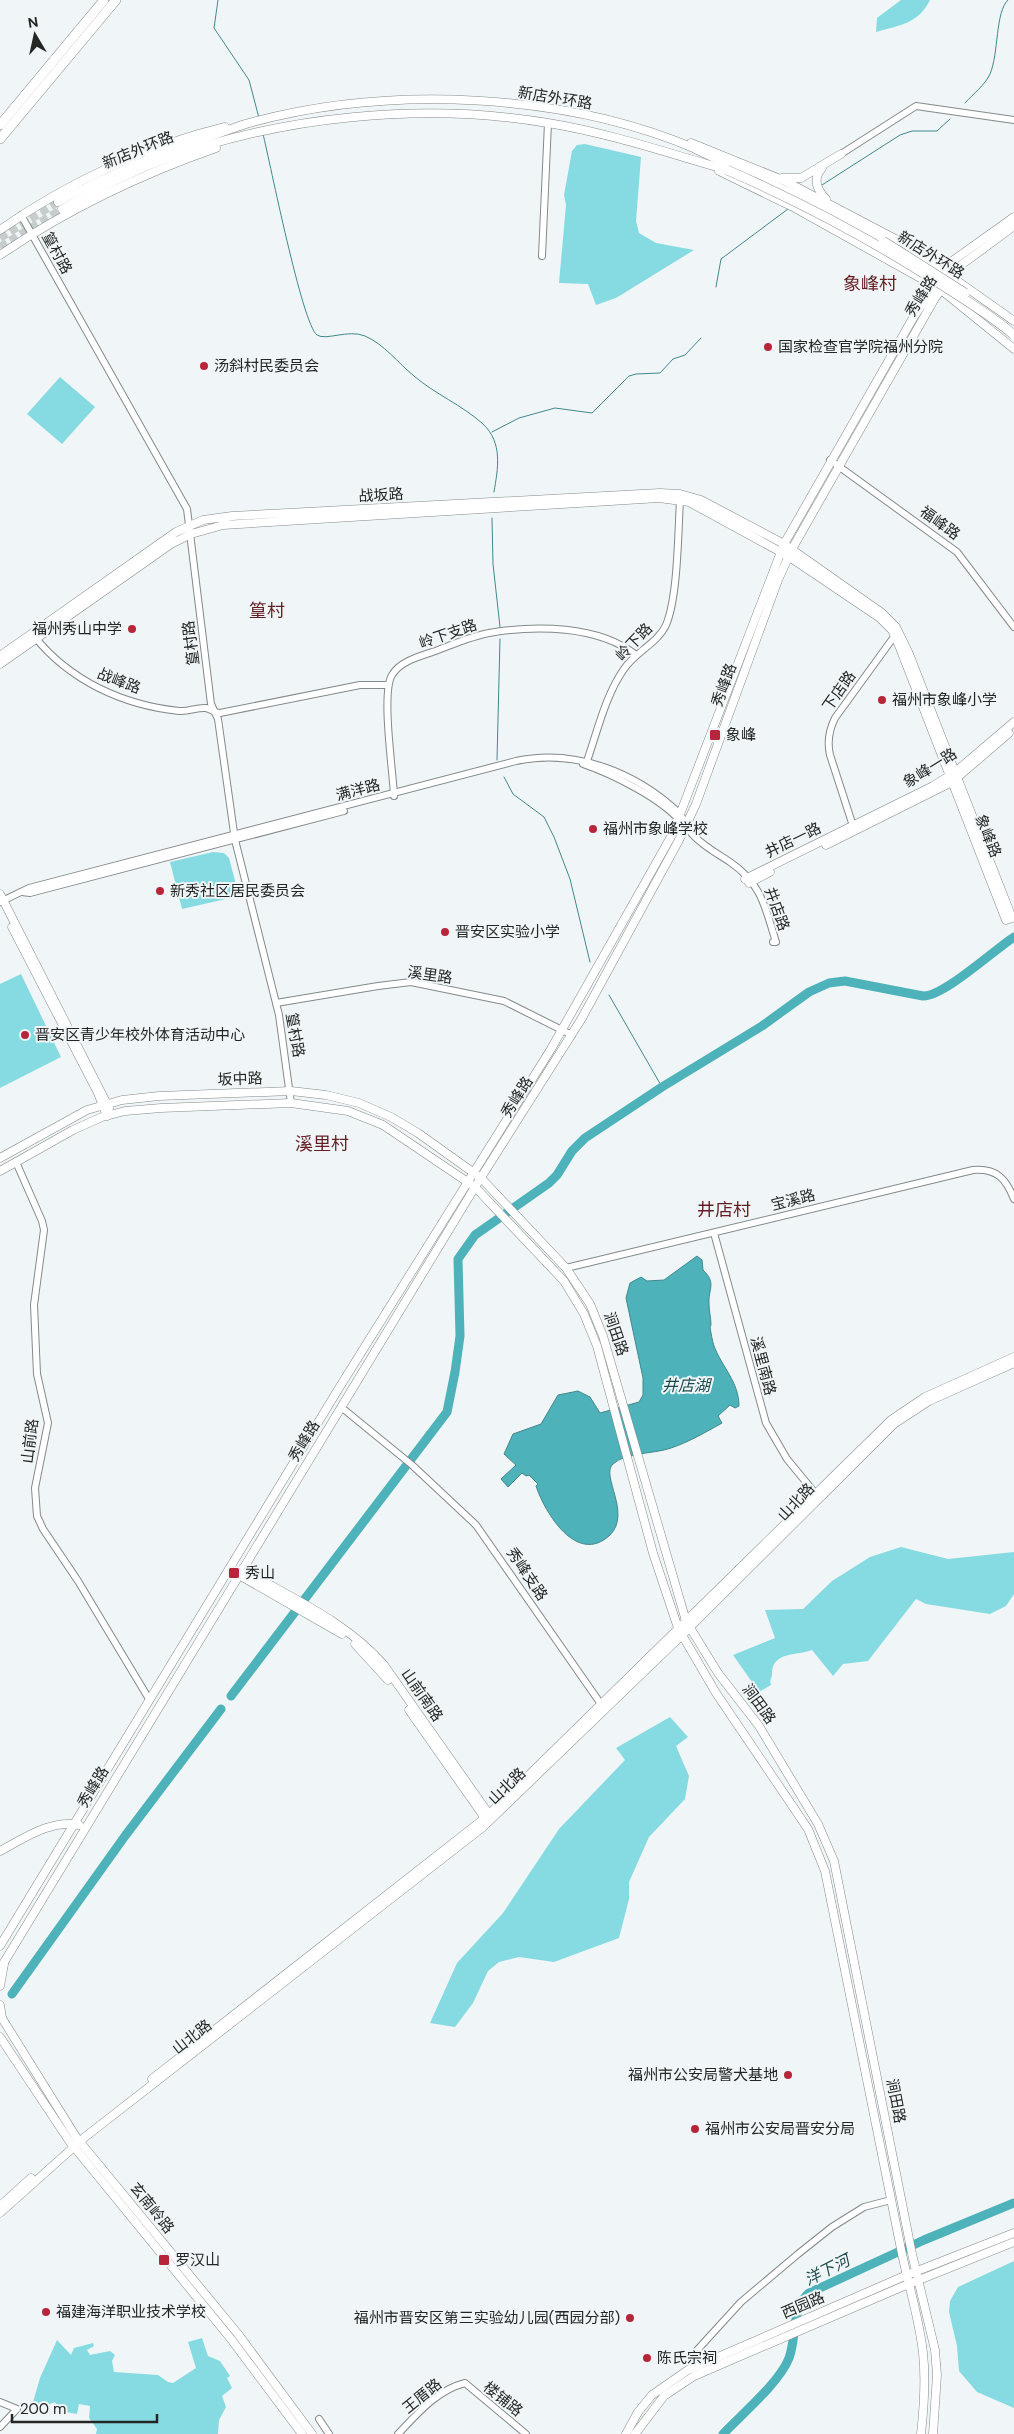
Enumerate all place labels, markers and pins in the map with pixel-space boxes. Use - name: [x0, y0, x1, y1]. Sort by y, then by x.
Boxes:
- place label: 国家检查官学院福州分院: [778, 337, 943, 357]
- marker: 国家检查官学院福州分院: [762, 341, 774, 353]
- place label: 汤斜村民委员会: [214, 356, 319, 376]
- marker: 汤斜村民委员会: [198, 360, 210, 372]
- place label: 福州秀山中学: [32, 619, 122, 639]
- marker: 福州秀山中学: [126, 623, 138, 635]
- place label: 福州市象峰小学: [892, 690, 997, 710]
- marker: 福州市象峰小学: [876, 694, 888, 706]
- place label: 象峰: [726, 725, 756, 745]
- marker: 象峰: [708, 728, 722, 742]
- place label: 福州市象峰学校: [603, 819, 708, 839]
- marker: 福州市象峰学校: [587, 823, 599, 835]
- place label: 新秀社区居民委员会: [170, 881, 305, 901]
- marker: 新秀社区居民委员会: [154, 885, 166, 897]
- place label: 晋安区实验小学: [455, 922, 560, 942]
- marker: 晋安区实验小学: [439, 926, 451, 938]
- place label: 晋安区青少年校外体育活动中心: [35, 1025, 245, 1045]
- marker: 晋安区青少年校外体育活动中心: [19, 1029, 31, 1041]
- place label: 秀山: [245, 1563, 275, 1583]
- marker: 秀山: [227, 1566, 241, 1580]
- place label: 福州市公安局警犬基地: [628, 2065, 778, 2085]
- marker: 福州市公安局警犬基地: [782, 2069, 794, 2081]
- place label: 福州市公安局晋安分局: [705, 2119, 855, 2139]
- marker: 福州市公安局晋安分局: [689, 2123, 701, 2135]
- place label: 罗汉山: [175, 2250, 220, 2270]
- marker: 罗汉山: [157, 2253, 171, 2267]
- place label: 福建海洋职业技术学校: [56, 2302, 206, 2322]
- marker: 福建海洋职业技术学校: [40, 2306, 52, 2318]
- place label: 福州市晋安区第三实验幼儿园(西园分部): [354, 2308, 620, 2328]
- marker: 福州市晋安区第三实验幼儿园(西园分部): [624, 2312, 636, 2324]
- place label: 陈氏宗祠: [657, 2348, 717, 2368]
- marker: 陈氏宗祠: [641, 2352, 653, 2364]

